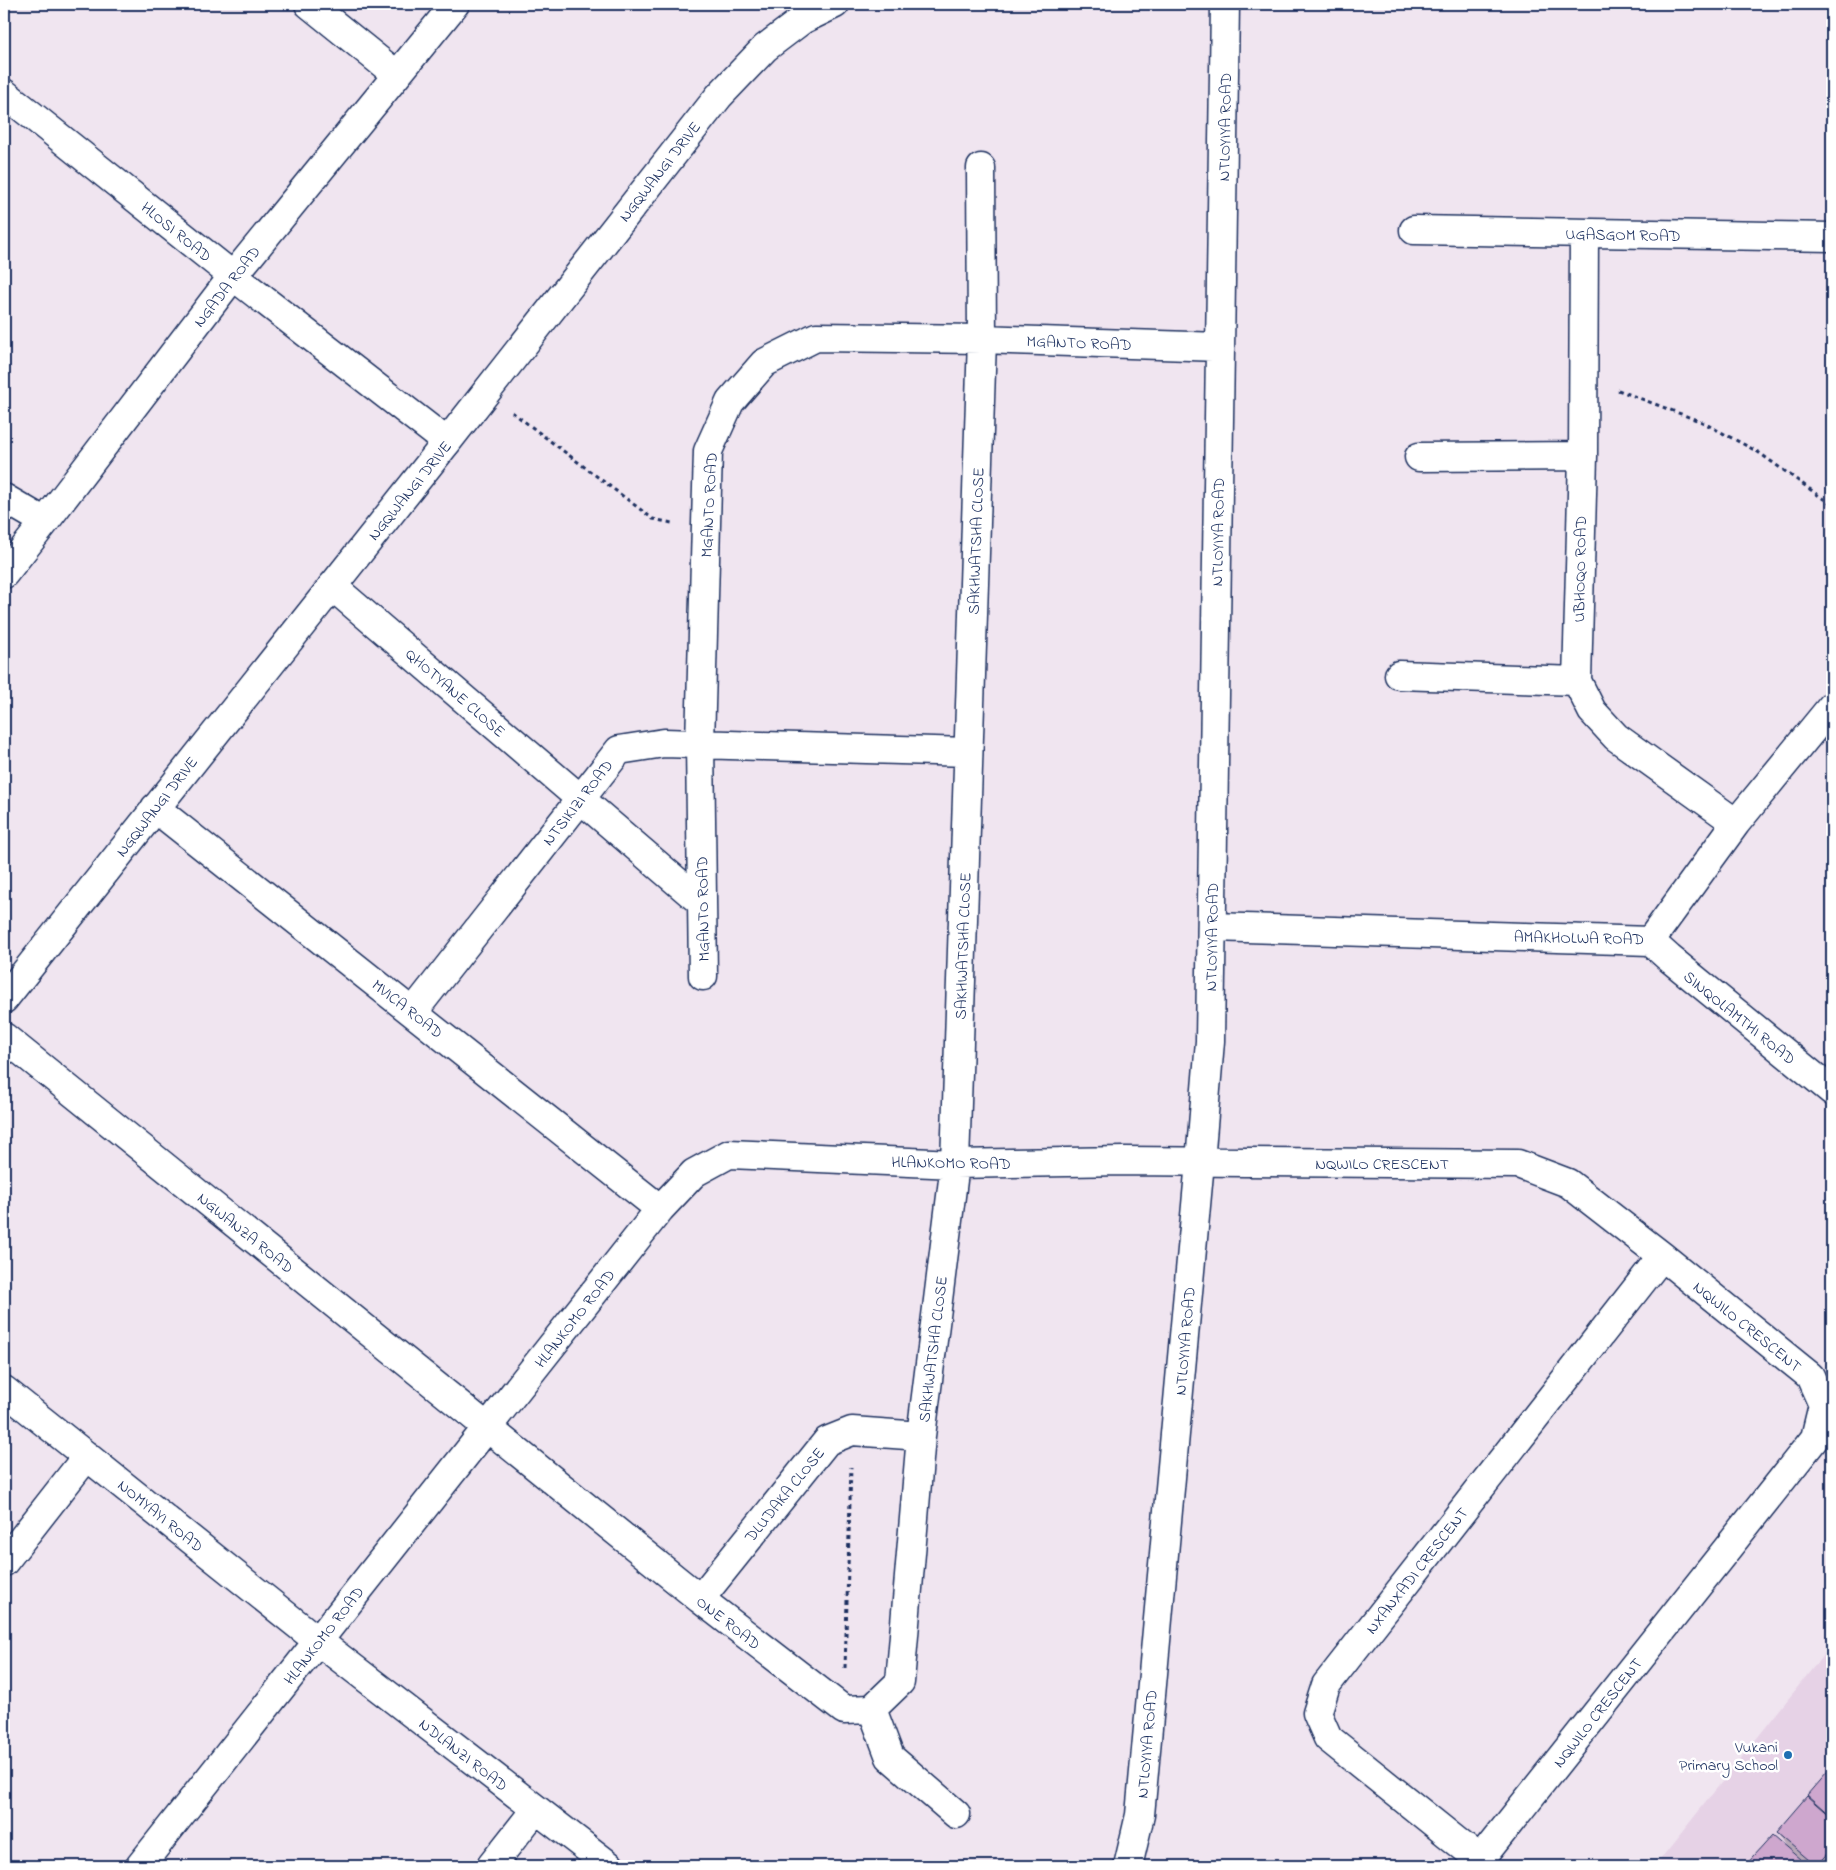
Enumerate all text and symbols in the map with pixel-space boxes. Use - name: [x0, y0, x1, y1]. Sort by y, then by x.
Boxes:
- street label: NTLOYIYA ROAD: [1213, 72, 1239, 182]
- street label: NGQWANGI DRIVE: [614, 117, 708, 228]
- street label: HLOSI ROAD: [135, 197, 216, 269]
- street label: UGASGOM ROAD: [1565, 223, 1681, 249]
- street label: NGADA ROAD: [188, 241, 267, 333]
- street label: MGANTO ROAD: [1026, 330, 1132, 358]
- street label: NGQWANGI DRIVE: [363, 436, 458, 546]
- street label: MGANTO ROAD: [695, 452, 725, 558]
- street label: SAKHWATSHA CLOSE: [962, 467, 992, 615]
- street label: NTLOYIYA ROAD: [1206, 477, 1232, 587]
- street label: UBHOQO ROAD: [1568, 516, 1594, 623]
- street label: QHOTYANE CLOSE: [399, 643, 510, 744]
- street label: NGQWANGI DRIVE: [111, 752, 205, 863]
- street label: NTSIKIZI ROAD: [537, 755, 620, 851]
- street label: MGANTO ROAD: [691, 856, 717, 962]
- street label: SAKHWATSHA CLOSE: [949, 872, 979, 1020]
- street label: NTLOYIYA ROAD: [1200, 882, 1226, 992]
- street label: AMAKHOLWA ROAD: [1514, 926, 1644, 952]
- street label: SINQOLAMTHI ROAD: [1677, 966, 1800, 1071]
- street label: MVICA ROAD: [366, 974, 448, 1045]
- street label: HLANKOMO ROAD: [891, 1151, 1011, 1177]
- street label: NQWILO CRESCENT: [1315, 1153, 1449, 1177]
- street label: NGWANZA ROAD: [191, 1187, 298, 1280]
- street label: HLANKOMO ROAD: [529, 1265, 622, 1374]
- street label: SAKHWATSHA CLOSE: [913, 1275, 955, 1424]
- street label: NQWILO CRESCENT: [1687, 1276, 1806, 1379]
- street label: NTLOYIYA ROAD: [1169, 1286, 1203, 1396]
- street label: DLUDAKA CLOSE: [739, 1443, 831, 1549]
- street label: NOMYAYI ROAD: [112, 1474, 208, 1559]
- street label: NXANXADI CRESCENT: [1360, 1503, 1475, 1640]
- street label: HLANKOMO ROAD: [278, 1582, 371, 1691]
- street label: ONE ROAD: [690, 1591, 765, 1656]
- street label: NQWILO CRESCENT: [1548, 1653, 1649, 1773]
- street label: NTLOYIYA ROAD: [1131, 1689, 1165, 1799]
- street label: NDLANZI ROAD: [413, 1713, 512, 1798]
- place label: Vukani Primary School: [1679, 1736, 1778, 1778]
- marker: Vukani Primary School: [1782, 1749, 1794, 1761]

